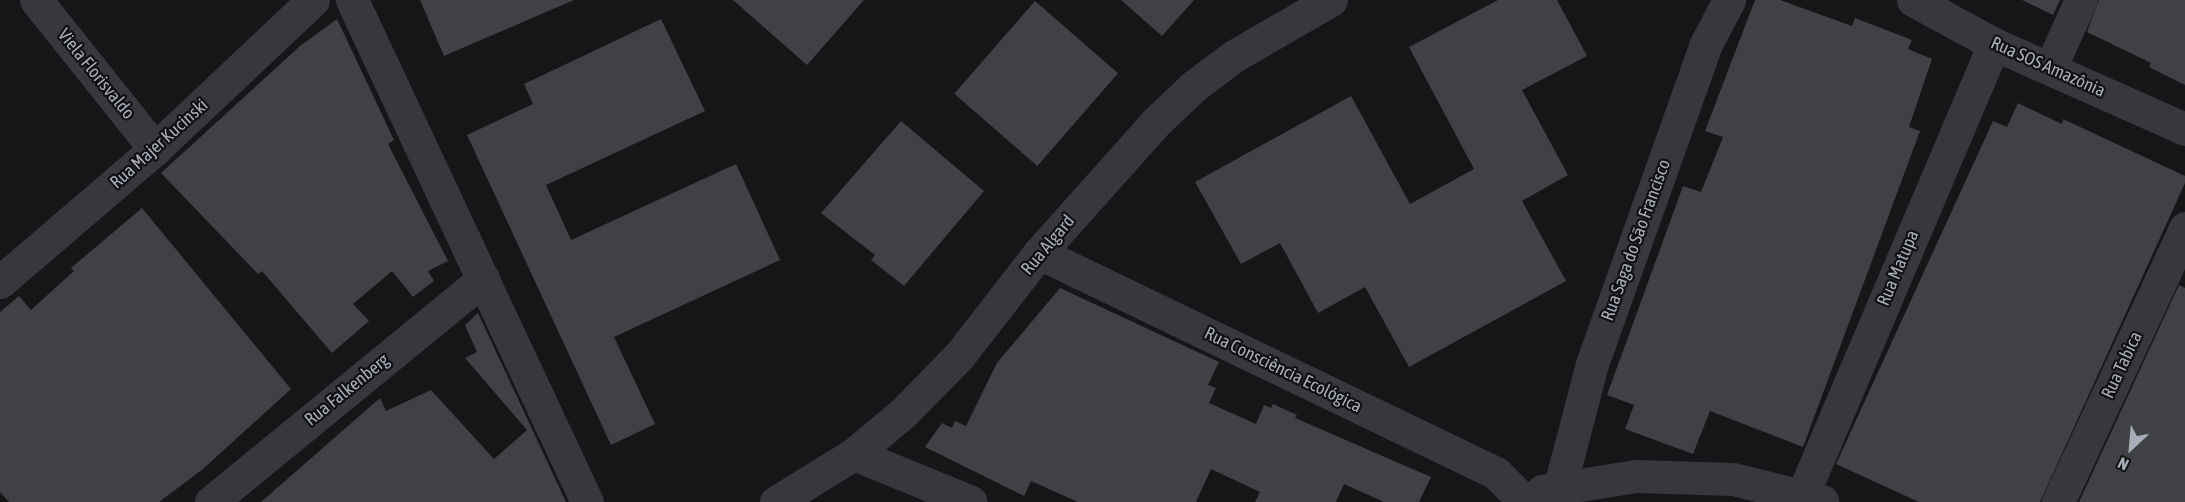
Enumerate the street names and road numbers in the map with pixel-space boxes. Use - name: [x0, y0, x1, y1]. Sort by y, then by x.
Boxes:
- street label: Viela Florisvaldo: [53, 24, 139, 124]
- street label: Rua SOS Amazônia: [1988, 32, 2108, 102]
- street label: Rua Majer Kucinski: [106, 95, 212, 193]
- street label: Rua Saga do São Francisco: [1597, 156, 1675, 324]
- street label: Rua Algard: [1017, 211, 1079, 279]
- street label: Rua Matupa: [1872, 227, 1924, 309]
- street label: Rua Consciência Ecológica: [1201, 323, 1365, 417]
- street label: Rua Tabica: [2097, 328, 2147, 402]
- street label: Rua Falkenberg: [300, 349, 394, 431]

